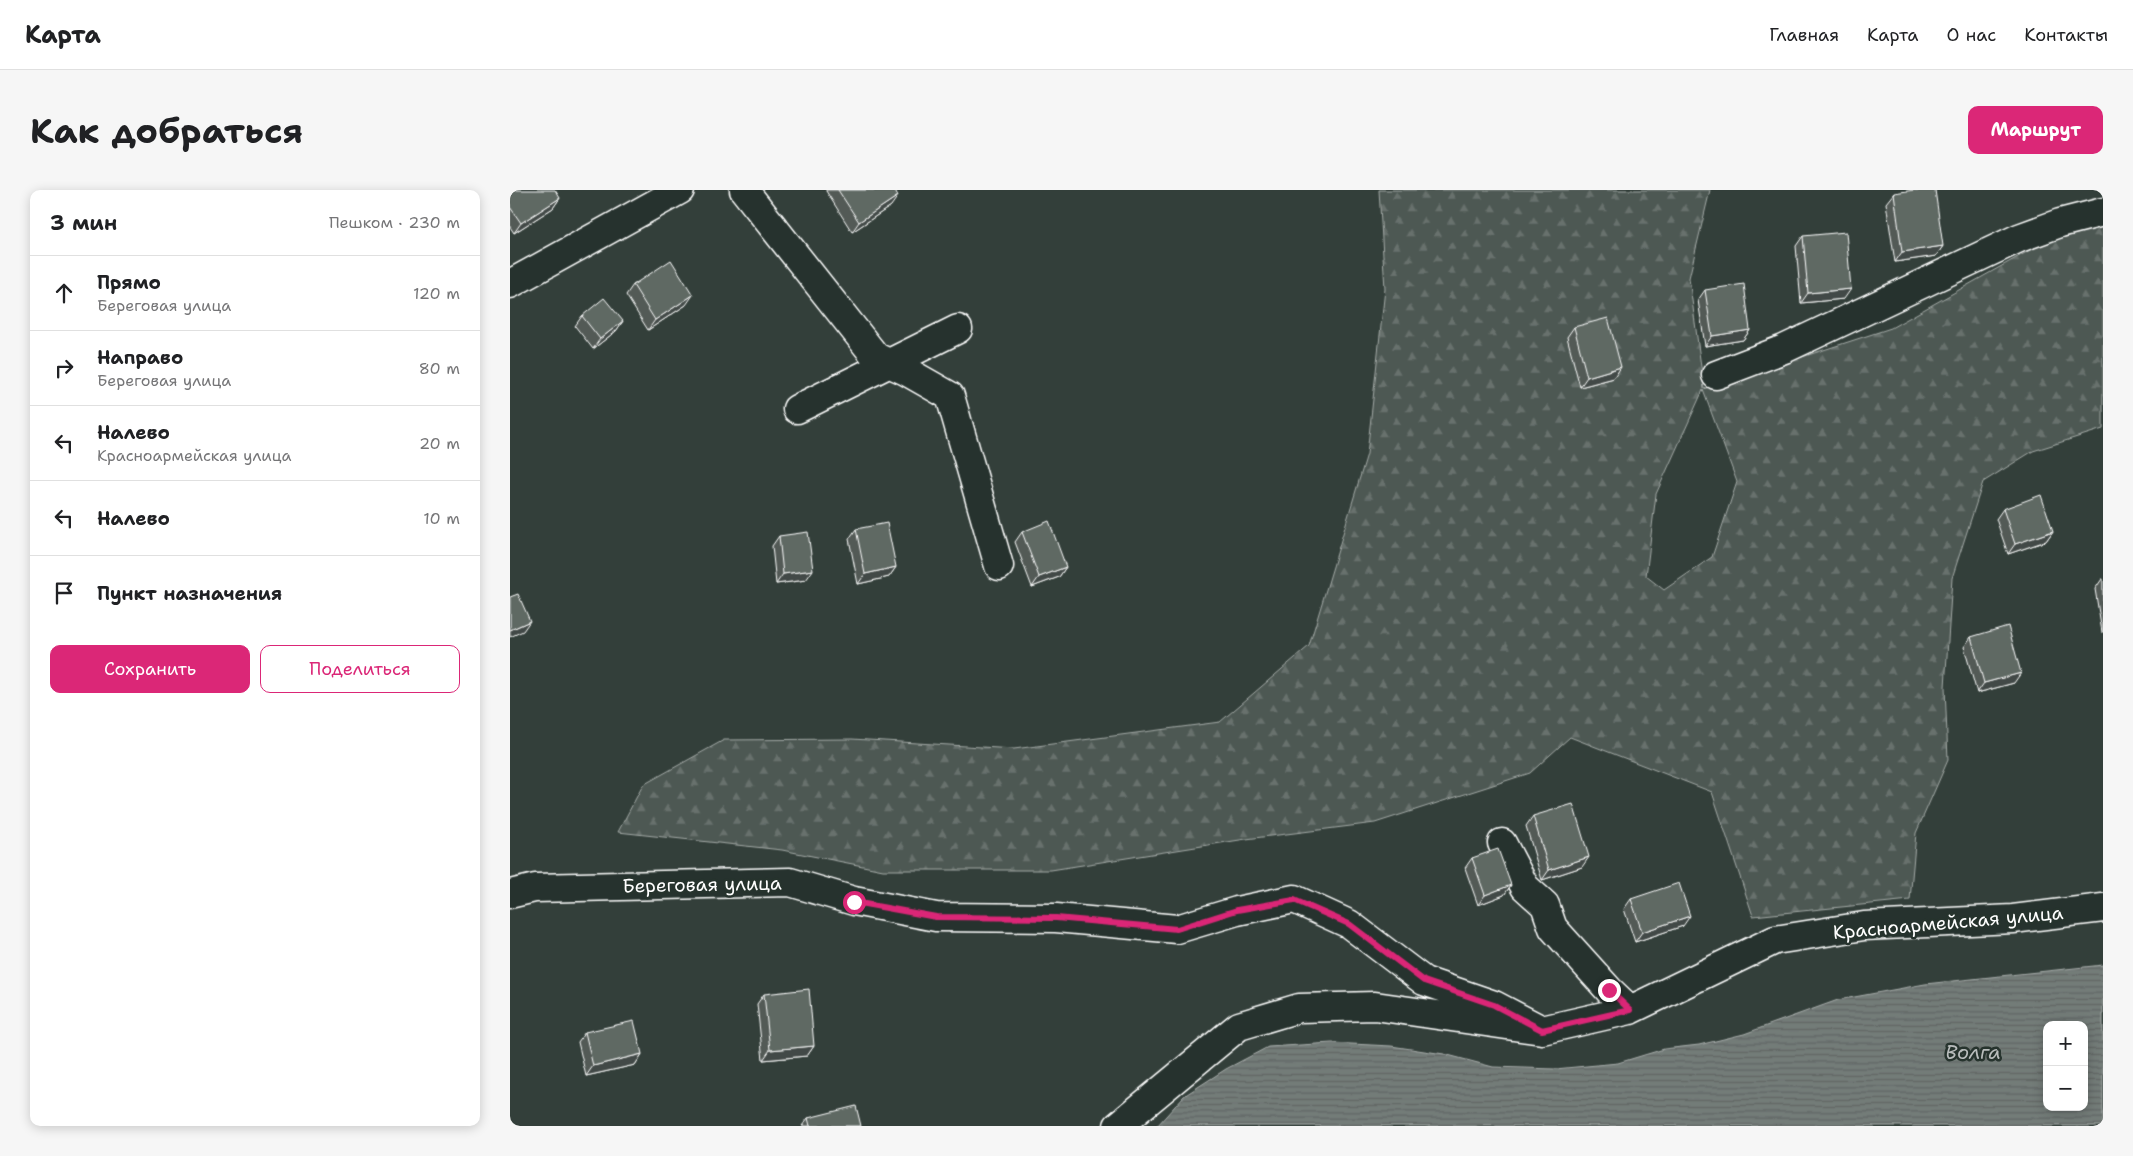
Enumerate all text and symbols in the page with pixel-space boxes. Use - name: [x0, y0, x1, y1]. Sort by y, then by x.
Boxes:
- text: Карта: [25, 19, 101, 51]
- text: Главная: [1769, 23, 1839, 47]
- text: Карта: [1867, 23, 1919, 47]
- text: О нас: [1947, 23, 1996, 47]
- text: Контакты: [2024, 23, 2108, 47]
- button: Маршрут: [1968, 106, 2103, 154]
- text: Как добраться: [30, 107, 303, 154]
- text: 3 мин: [50, 209, 117, 237]
- text: Пешком · 230 m: [329, 212, 460, 233]
- text: Прямо: [97, 270, 161, 295]
- icon: ahead: [50, 279, 78, 307]
- text: 120 m: [413, 283, 460, 304]
- text: Береговая улица: [97, 295, 231, 316]
- text: Направо: [97, 345, 183, 370]
- icon: right: [50, 354, 78, 382]
- text: 80 m: [419, 358, 460, 379]
- text: Береговая улица: [97, 370, 231, 391]
- text: Налево: [97, 420, 170, 445]
- icon: left: [50, 429, 78, 457]
- text: 20 m: [419, 433, 460, 454]
- text: Красноармейская улица: [97, 445, 292, 466]
- icon: left: [50, 504, 78, 532]
- text: Налево: [97, 506, 170, 531]
- text: 10 m: [423, 508, 460, 529]
- icon: arrive: [50, 579, 78, 607]
- text: Пункт назначения: [97, 581, 282, 606]
- button: Сохранить: [50, 645, 250, 693]
- button: Поделиться: [260, 645, 460, 693]
- street label: Береговая улица: [622, 871, 782, 898]
- route start: [843, 891, 866, 914]
- street label: Красноармейская улица: [1832, 900, 2064, 945]
- route end: [1598, 979, 1621, 1002]
- map controls: [2043, 1021, 2088, 1111]
- button: +: [2043, 1021, 2088, 1066]
- water label: Волга: [1945, 1039, 2001, 1065]
- button: −: [2043, 1066, 2088, 1111]

